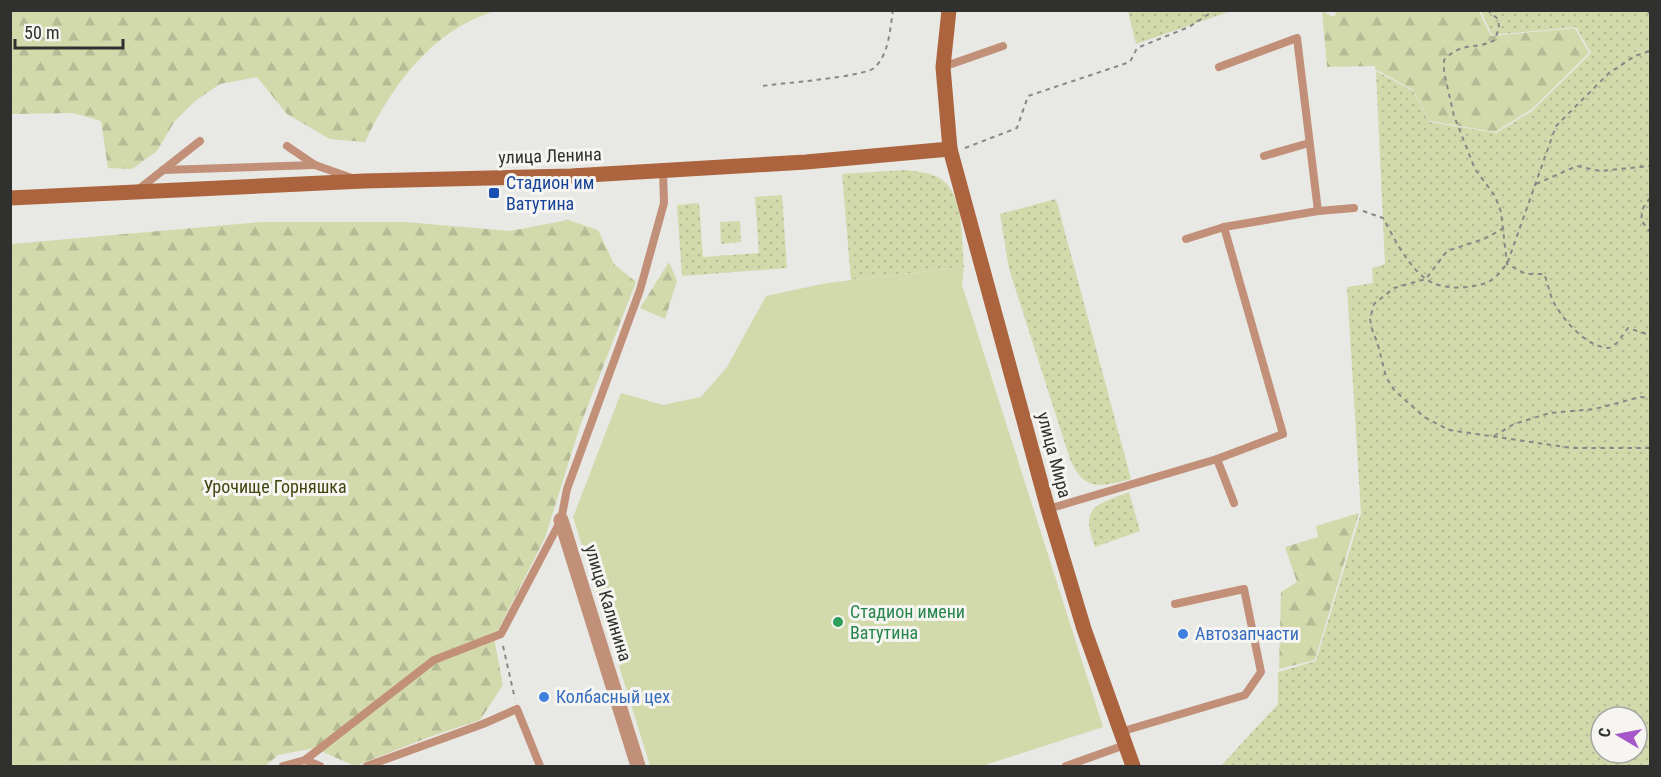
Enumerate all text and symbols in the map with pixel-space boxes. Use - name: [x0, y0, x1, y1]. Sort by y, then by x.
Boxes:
- scale bar: [15, 12, 123, 50]
- text: 50 m: [24, 22, 59, 43]
- street label: улица Ленина: [498, 143, 602, 168]
- place label: Стадион им Ватутина: [506, 172, 594, 214]
- marker: Стадион им Ватутина: [487, 186, 501, 200]
- street label: улица Мира: [1033, 410, 1076, 500]
- park label: Урочище Горняшка: [203, 476, 347, 497]
- street label: улица Калинина: [581, 542, 636, 664]
- place label: Стадион имени Ватутина: [850, 601, 965, 643]
- marker: Стадион имени Ватутина: [831, 615, 845, 629]
- place label: Автозапчасти: [1195, 623, 1299, 644]
- marker: Автозапчасти: [1176, 627, 1190, 641]
- place label: Колбасный цех: [556, 686, 670, 707]
- marker: Колбасный цех: [537, 690, 551, 704]
- north arrow: [1589, 705, 1649, 765]
- text: С: [1595, 726, 1615, 739]

